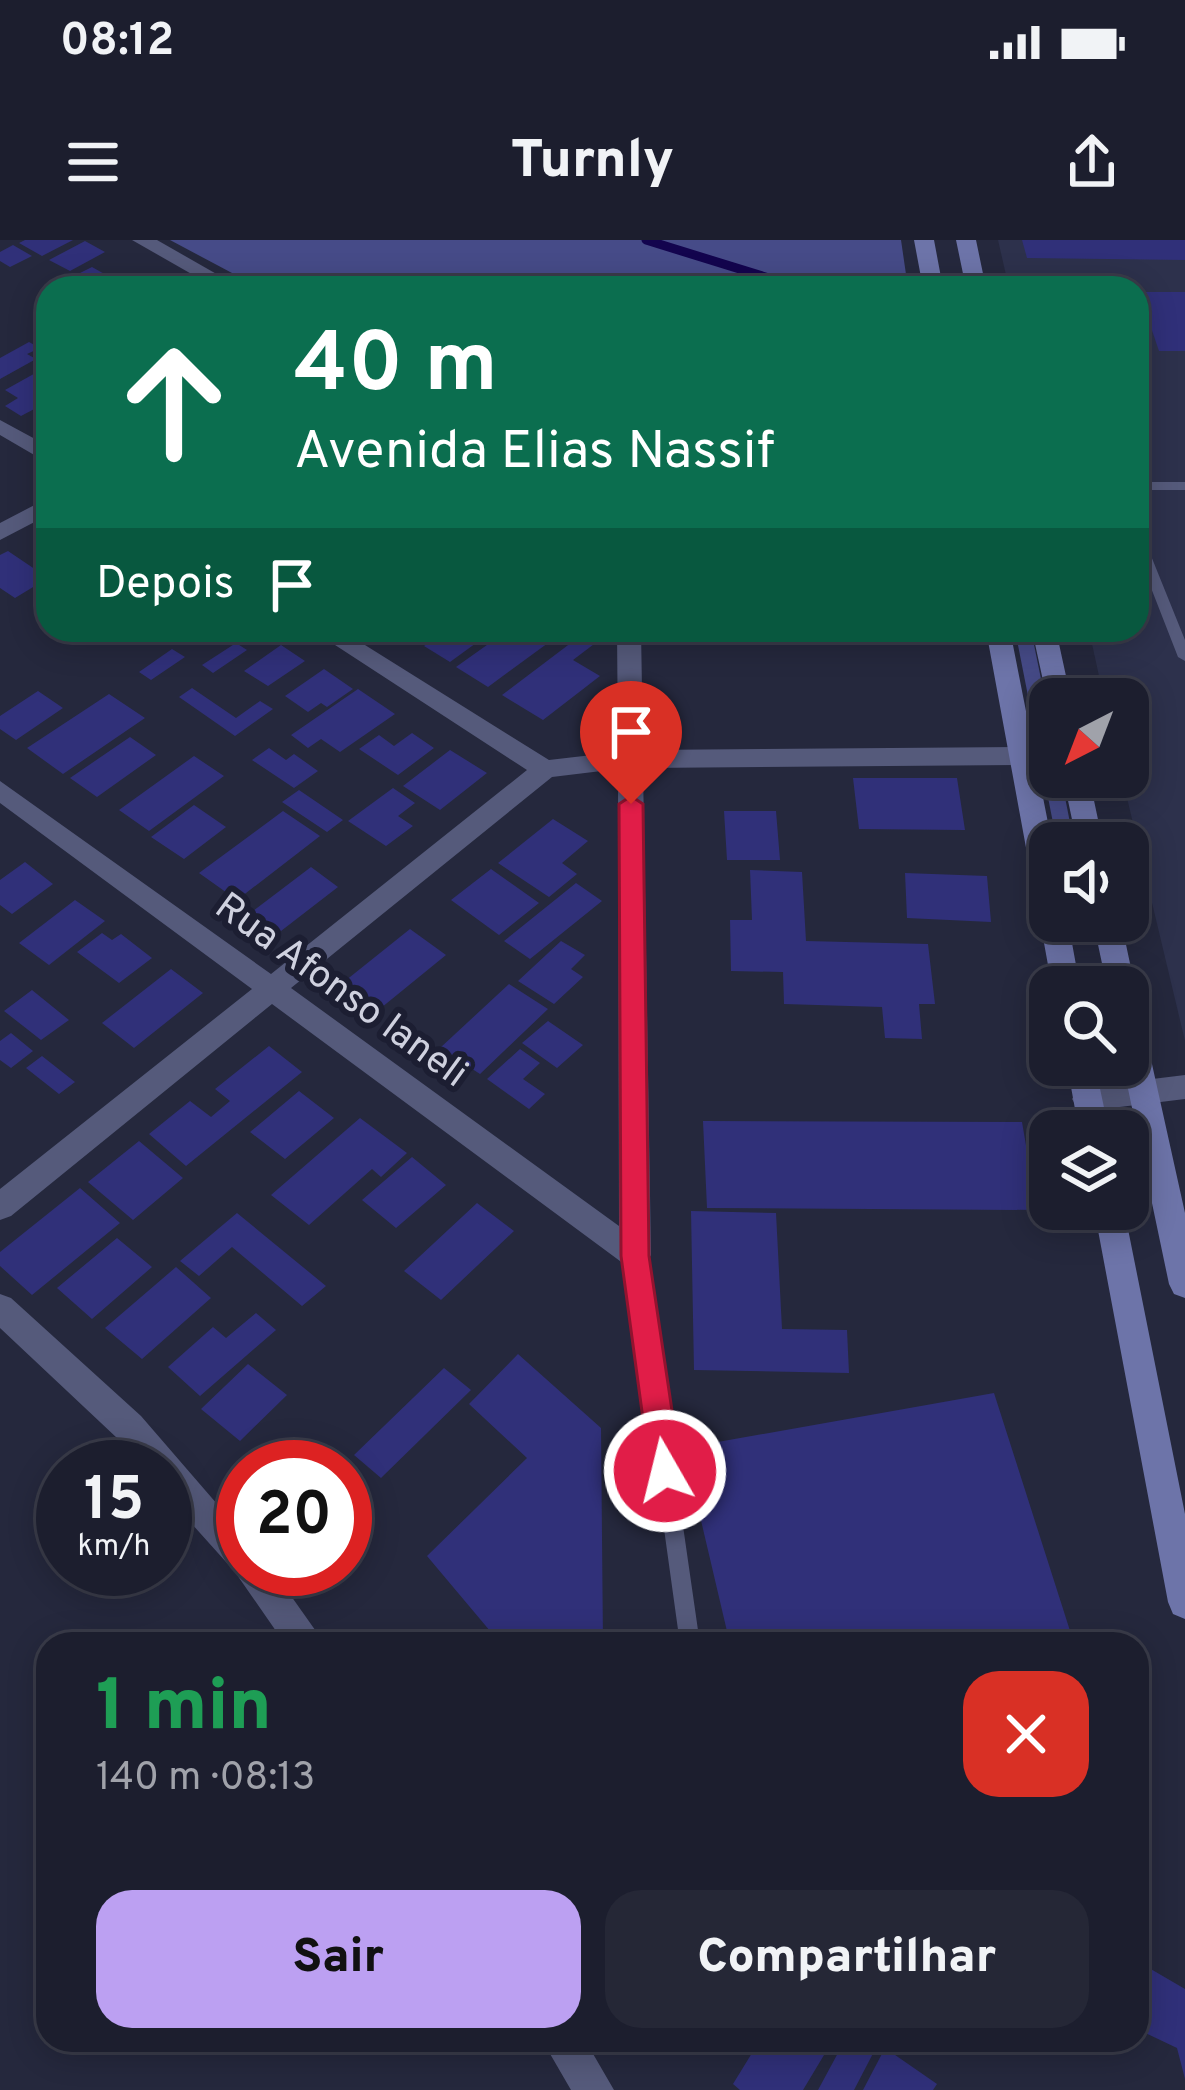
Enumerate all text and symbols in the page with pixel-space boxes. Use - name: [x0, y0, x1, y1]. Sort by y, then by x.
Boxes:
- text: 08:12: [60, 14, 174, 71]
- text: Turnly: [511, 128, 674, 197]
- icon: menu: [60, 129, 126, 195]
- icon: share: [1059, 129, 1125, 195]
- text: 40 m: [294, 315, 498, 421]
- icon: ahead: [96, 324, 252, 480]
- text: Avenida Elias Nassif: [294, 419, 775, 488]
- icon: arrive: [259, 552, 325, 618]
- text: Depois: [96, 557, 235, 614]
- north arrow: [1029, 678, 1149, 798]
- map controls: [1029, 678, 1149, 1230]
- pin: [580, 681, 682, 804]
- icon: arrive: [598, 699, 664, 765]
- button: sound: [1029, 822, 1149, 942]
- street label: Rua Afonso Ianeli: [204, 884, 476, 1100]
- button: search: [1029, 966, 1149, 1086]
- button: layers: [1029, 1110, 1149, 1230]
- position arrow: [602, 1408, 728, 1534]
- speed limit sign: 20: [216, 1440, 372, 1596]
- text: 15: [84, 1465, 144, 1541]
- text: km/h: [78, 1529, 150, 1566]
- text: 1 min: [96, 1664, 272, 1756]
- button: close: [963, 1671, 1089, 1797]
- text: 140 m · 08:13: [96, 1755, 315, 1804]
- button: Sair: [96, 1890, 581, 2028]
- button: Compartilhar: [605, 1890, 1089, 2028]

